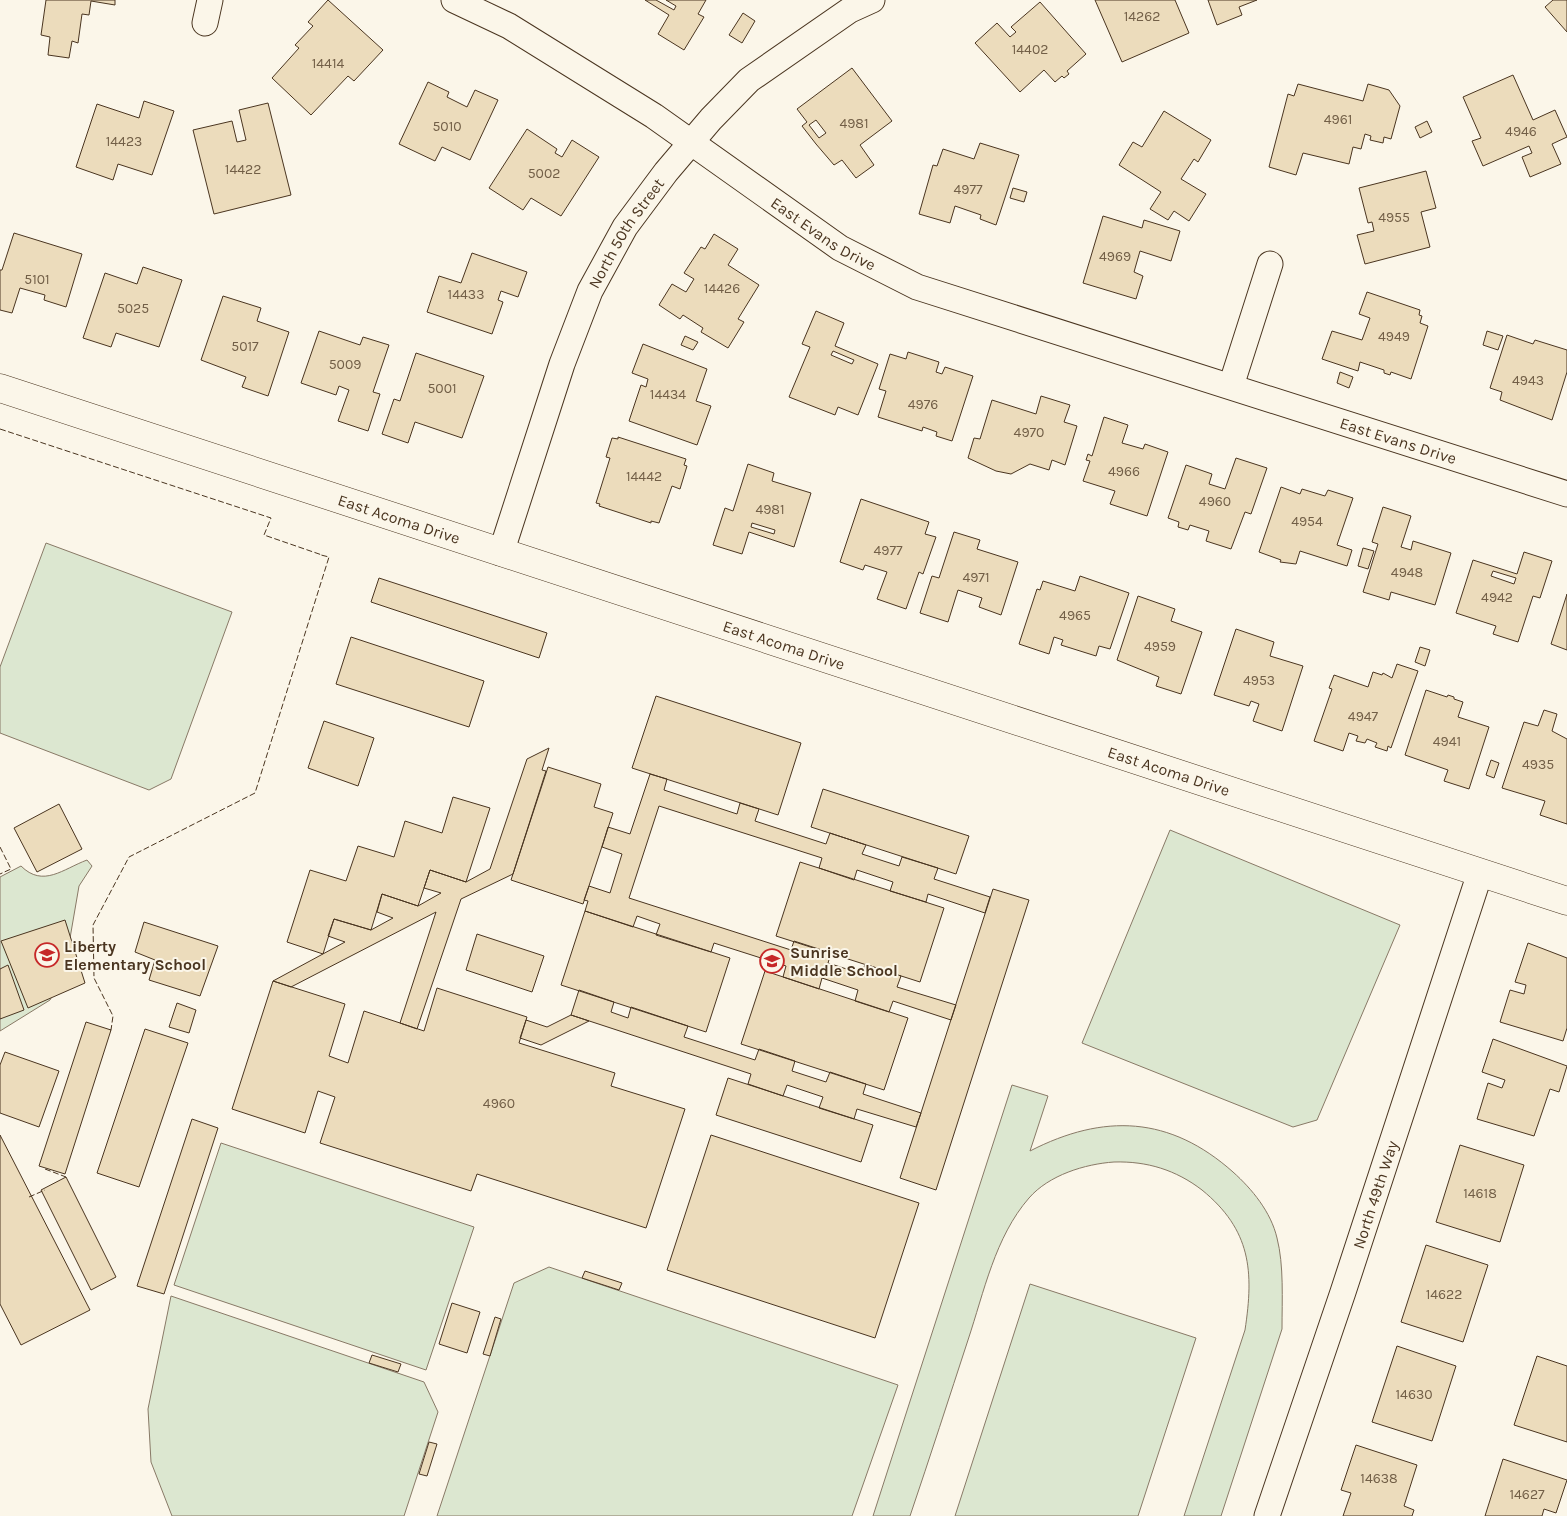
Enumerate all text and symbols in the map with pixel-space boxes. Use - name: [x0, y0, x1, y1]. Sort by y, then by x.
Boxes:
- house number: 14262: [1124, 8, 1160, 25]
- house number: 14402: [1012, 41, 1048, 58]
- house number: 14414: [312, 55, 345, 72]
- house number: 4961: [1324, 111, 1352, 128]
- house number: 4981: [839, 115, 869, 132]
- house number: 5010: [432, 118, 462, 135]
- house number: 4946: [1505, 123, 1537, 140]
- house number: 14423: [106, 133, 142, 150]
- house number: 14422: [225, 161, 261, 178]
- house number: 5002: [528, 165, 560, 182]
- street label: North 50th Street: [584, 174, 668, 292]
- house number: 4977: [953, 181, 983, 198]
- street label: East Evans Drive: [767, 193, 879, 275]
- house number: 4955: [1378, 209, 1410, 226]
- house number: 4969: [1099, 248, 1131, 265]
- house number: 5101: [24, 271, 50, 288]
- house number: 14426: [704, 280, 740, 297]
- house number: 14433: [448, 286, 484, 303]
- house number: 5025: [117, 300, 149, 317]
- house number: 4949: [1378, 328, 1410, 345]
- house number: 5017: [231, 338, 259, 355]
- house number: 5009: [329, 356, 361, 373]
- house number: 4943: [1512, 372, 1544, 389]
- house number: 5001: [427, 380, 457, 397]
- house number: 14434: [650, 386, 686, 403]
- house number: 4976: [908, 396, 938, 413]
- street label: East Evans Drive: [1338, 413, 1459, 468]
- house number: 4970: [1014, 424, 1044, 441]
- house number: 4966: [1108, 463, 1140, 480]
- house number: 14442: [626, 468, 662, 485]
- street label: East Acoma Drive: [336, 490, 462, 548]
- house number: 4960: [1199, 493, 1231, 510]
- house number: 4981: [755, 501, 785, 518]
- house number: 4954: [1291, 513, 1323, 530]
- house number: 4977: [873, 542, 903, 559]
- house number: 4948: [1391, 564, 1423, 581]
- house number: 4971: [962, 569, 990, 586]
- house number: 4942: [1481, 589, 1513, 606]
- house number: 4965: [1059, 607, 1091, 624]
- street label: East Acoma Drive: [720, 616, 847, 674]
- house number: 4959: [1144, 638, 1176, 655]
- house number: 4953: [1243, 672, 1275, 689]
- house number: 4947: [1348, 708, 1379, 725]
- house number: 4941: [1433, 733, 1461, 750]
- street label: East Acoma Drive: [1105, 742, 1232, 800]
- house number: 4935: [1522, 756, 1554, 773]
- place label: Liberty Elementary School: [64, 937, 206, 974]
- school or university icon: Liberty Elementary School: [34, 942, 60, 968]
- place label: Sunrise Middle School: [790, 943, 898, 980]
- school or university icon: Sunrise Middle School: [759, 948, 785, 974]
- house number: 4960: [483, 1095, 515, 1112]
- street label: North 49th Way: [1349, 1138, 1402, 1251]
- house number: 14618: [1463, 1185, 1497, 1202]
- house number: 14622: [1426, 1286, 1462, 1303]
- house number: 14630: [1395, 1386, 1433, 1403]
- house number: 14638: [1360, 1470, 1398, 1487]
- house number: 14627: [1509, 1486, 1545, 1503]

